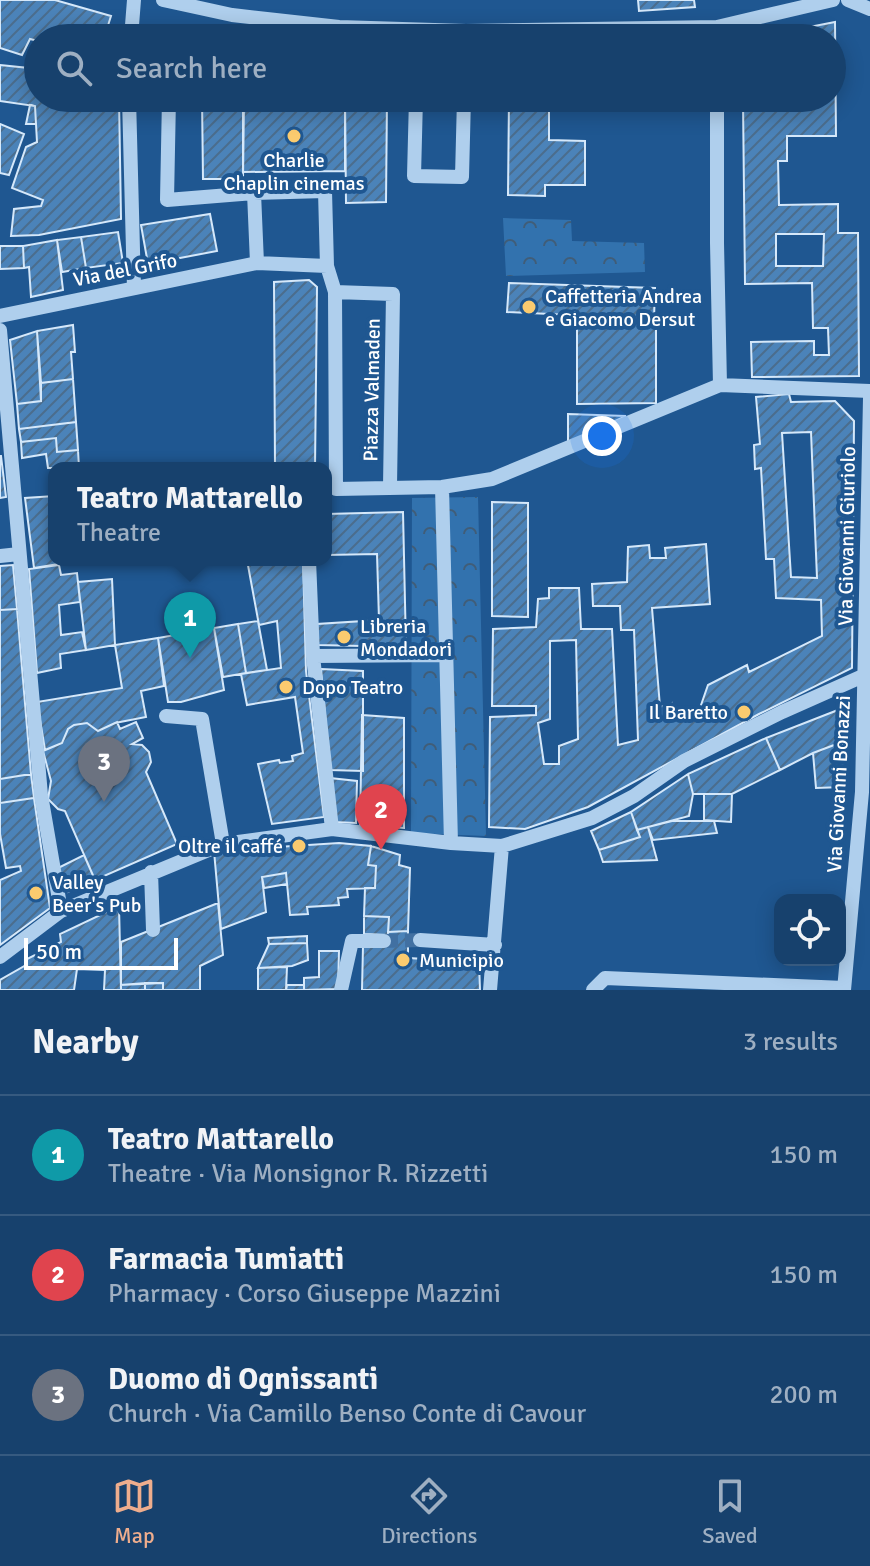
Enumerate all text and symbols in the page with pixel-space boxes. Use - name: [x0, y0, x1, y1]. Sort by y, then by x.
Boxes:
- search box: [24, 24, 846, 112]
- icon: search: [52, 46, 96, 90]
- text: Search here: [116, 50, 267, 87]
- marker: Charlie Chaplin cinemas: [285, 127, 303, 145]
- place label: Charlie Chaplin cinemas: [223, 148, 365, 196]
- street label: Via del Grifo: [71, 248, 179, 292]
- place label: Caffetteria Andrea e Giacomo Dersut: [545, 284, 702, 332]
- marker: Caffetteria Andrea e Giacomo Dersut: [520, 298, 538, 316]
- street label: Piazza Valmaden: [358, 318, 386, 462]
- your location: [582, 416, 622, 456]
- street label: Via Giovanni Giuriolo: [833, 446, 861, 626]
- popup: [48, 462, 332, 566]
- text: Teatro Mattarello: [77, 480, 303, 517]
- text: Theatre: [77, 517, 161, 549]
- pin: 1: [164, 592, 216, 658]
- place label: Libreria Mondadori: [360, 614, 452, 662]
- marker: Libreria Mondadori: [335, 628, 353, 646]
- place label: Dopo Teatro: [302, 675, 403, 700]
- marker: Dopo Teatro: [277, 678, 295, 696]
- street label: Via Giovanni Bonazzi: [822, 695, 856, 873]
- place label: Il Baretto: [648, 700, 728, 725]
- marker: Il Baretto: [735, 703, 753, 721]
- pin: 3: [78, 736, 130, 802]
- pin: 2: [355, 784, 407, 850]
- place label: Oltre il caffé: [178, 834, 283, 859]
- marker: Oltre il caffé: [290, 837, 308, 855]
- place label: Valley Beer's Pub: [52, 870, 141, 918]
- marker: Valley Beer's Pub: [27, 884, 45, 902]
- map controls: [774, 894, 846, 966]
- button: locate: [774, 894, 846, 966]
- scale bar: [24, 934, 178, 970]
- text: 50 m: [36, 938, 82, 965]
- place label: Municipio: [419, 948, 504, 973]
- marker: Municipio: [394, 951, 412, 969]
- text: Nearby: [32, 1021, 139, 1063]
- text: 3 results: [743, 1026, 838, 1058]
- text: Teatro Mattarello: [108, 1121, 334, 1158]
- text: 1: [51, 1139, 65, 1171]
- text: 150 m: [769, 1139, 838, 1171]
- text: Theatre · Via Monsignor R. Rizzetti: [108, 1158, 488, 1190]
- text: Farmacia Tumiatti: [108, 1241, 344, 1278]
- text: 2: [51, 1259, 65, 1291]
- text: 150 m: [769, 1259, 838, 1291]
- text: Pharmacy · Corso Giuseppe Mazzini: [108, 1278, 501, 1310]
- text: Duomo di Ognissanti: [108, 1361, 378, 1398]
- text: 3: [51, 1379, 65, 1411]
- text: 200 m: [769, 1379, 838, 1411]
- text: Church · Via Camillo Benso Conte di Cavour: [108, 1398, 586, 1430]
- tab: Map: [112, 1474, 156, 1549]
- tab: Directions: [381, 1474, 477, 1549]
- tab: Saved: [702, 1474, 758, 1549]

